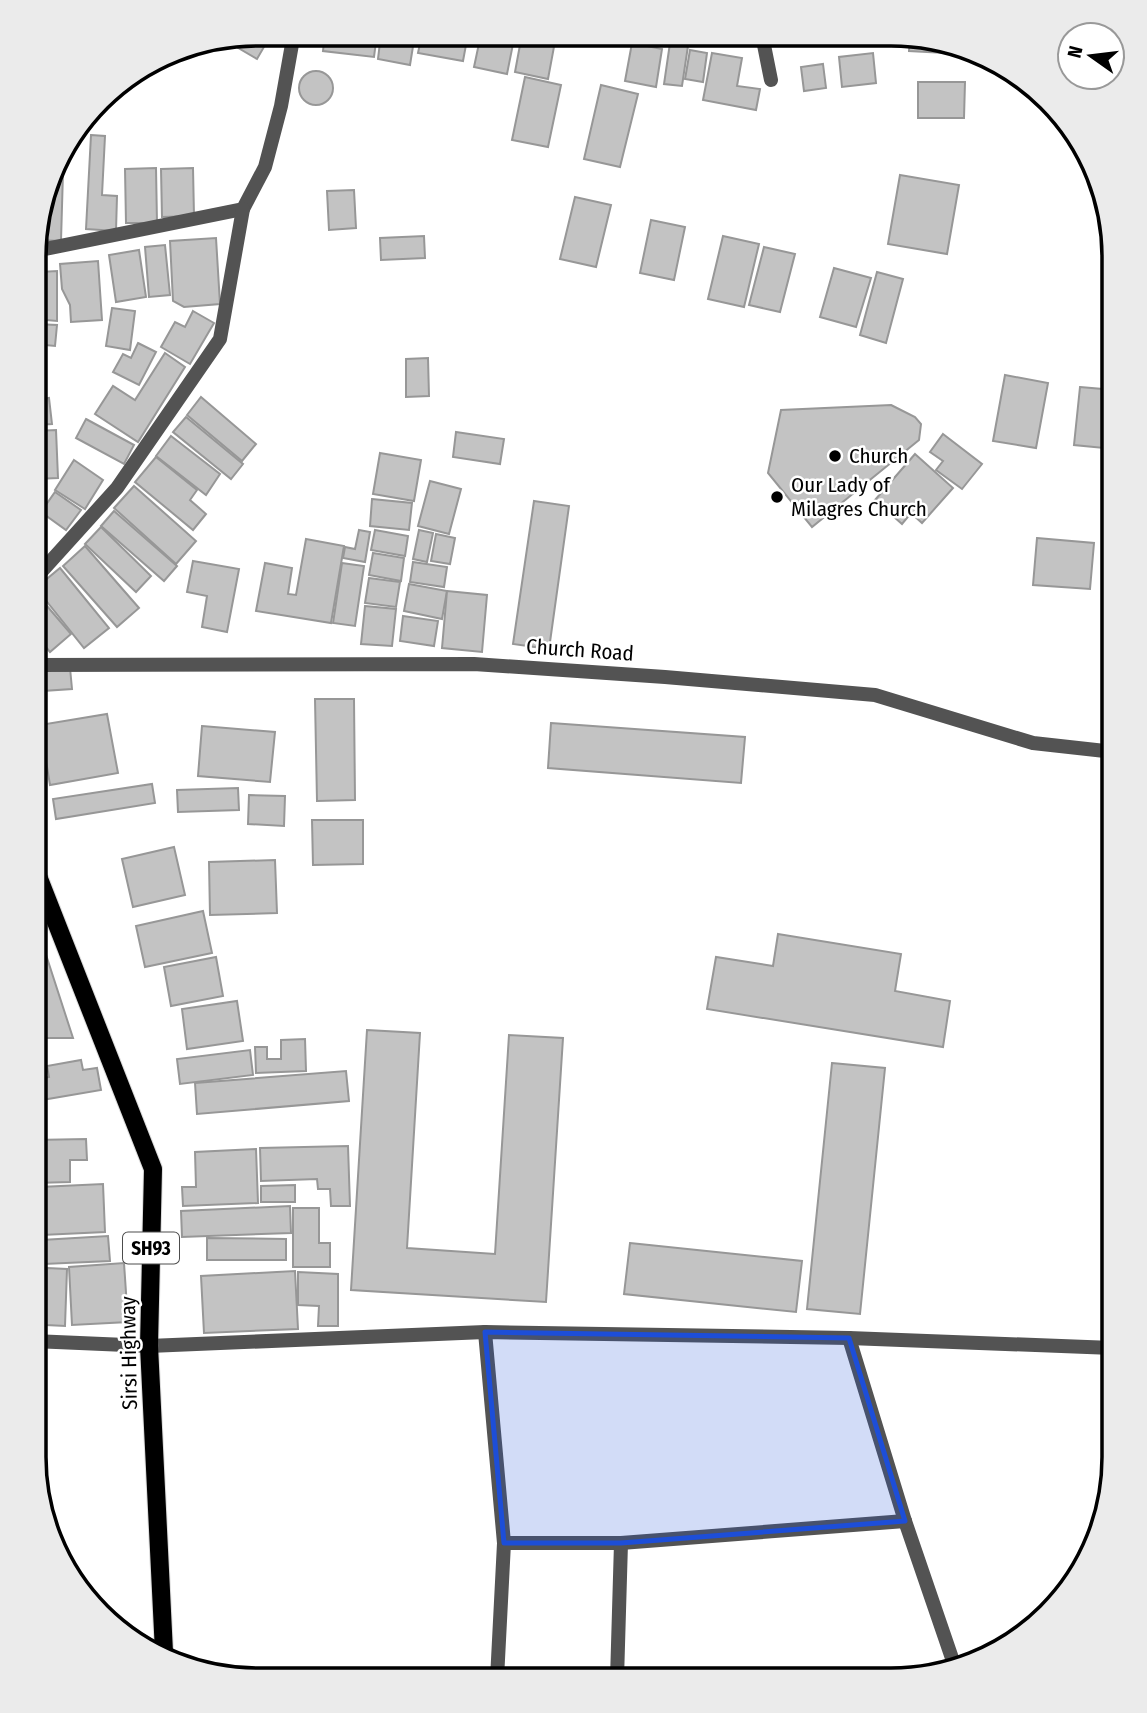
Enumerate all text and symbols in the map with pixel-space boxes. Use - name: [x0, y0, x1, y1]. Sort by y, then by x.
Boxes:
- north arrow: [1056, 21, 1126, 91]
- text: N: [1062, 44, 1088, 60]
- place label: Church: [849, 443, 908, 469]
- marker: Church: [827, 448, 843, 464]
- place label: Our Lady of Milagres Church: [791, 472, 927, 522]
- marker: Our Lady of Milagres Church: [769, 489, 785, 505]
- street label: Church Road: [525, 633, 635, 667]
- road number: SH93: [123, 1232, 179, 1264]
- street label: Sirsi Highway: [115, 1295, 143, 1410]

